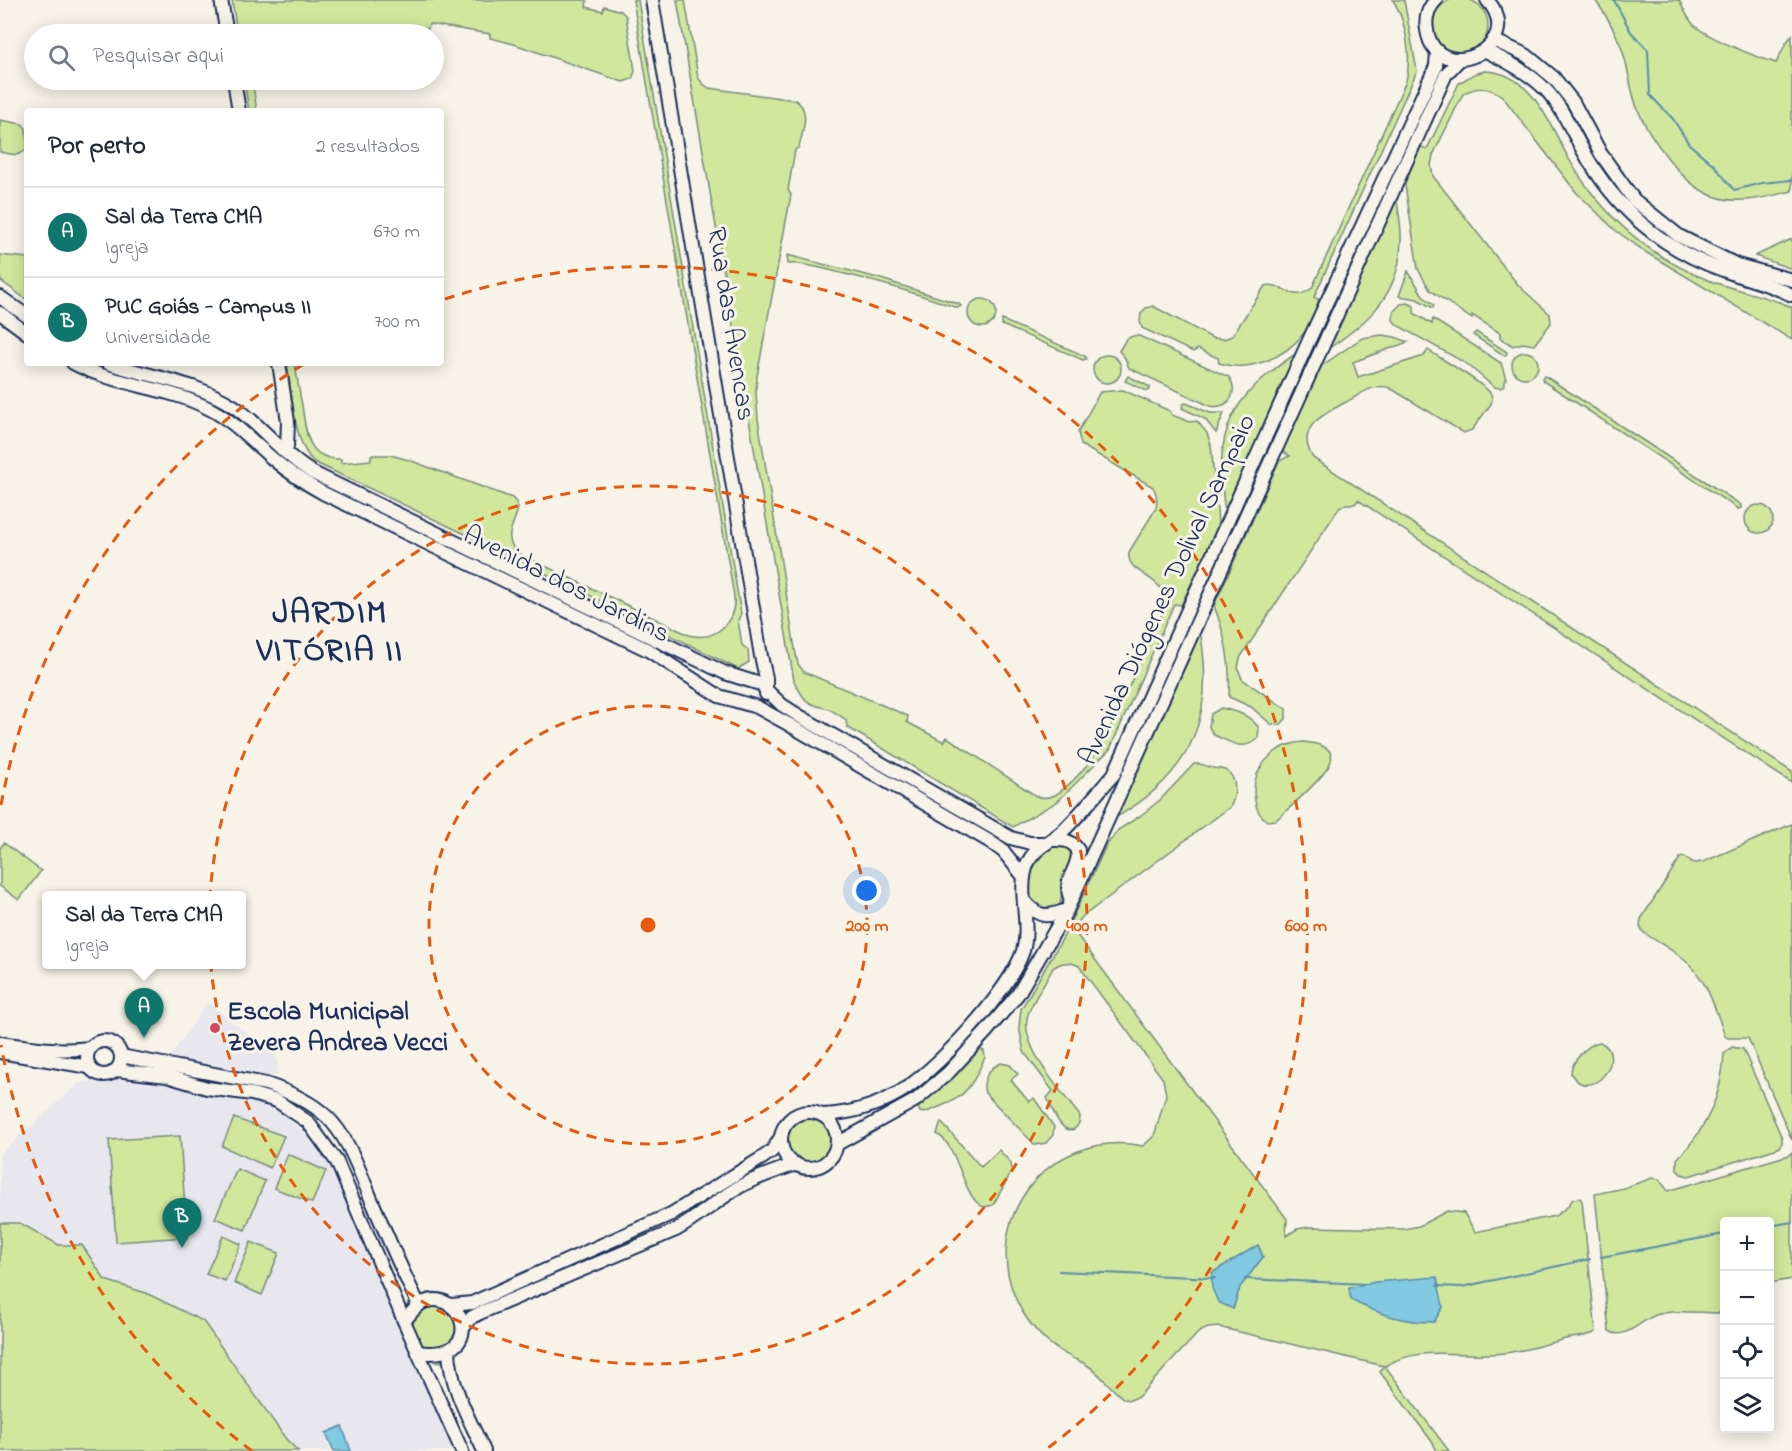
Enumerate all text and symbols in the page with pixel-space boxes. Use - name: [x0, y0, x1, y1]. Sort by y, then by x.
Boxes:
- search box: [24, 24, 444, 90]
- icon: search: [45, 41, 78, 74]
- text: Pesquisar aqui: [93, 41, 224, 73]
- text: Por perto: [48, 128, 146, 166]
- text: 2 resultados: [316, 133, 420, 162]
- text: Sal da Terra CMA: [105, 202, 262, 234]
- text: A: [61, 218, 74, 247]
- text: 670 m: [374, 218, 420, 247]
- street label: Rua das Avencas: [695, 224, 765, 424]
- text: Igreja: [105, 234, 149, 263]
- text: PUC Goiás - Campus II: [105, 292, 311, 324]
- text: B: [61, 308, 74, 337]
- text: 700 m: [374, 308, 420, 337]
- text: Universidade: [105, 324, 211, 353]
- street label: Avenida Diógenes Dolival Sampaio: [1069, 408, 1267, 772]
- street label: Avenida dos Jardins: [456, 516, 676, 654]
- district label: JARDIM VITÓRIA II: [256, 590, 403, 676]
- your location: [852, 876, 881, 905]
- popup: [42, 891, 246, 969]
- text: Sal da Terra CMA: [65, 900, 223, 932]
- text: 200 m: [845, 914, 889, 940]
- text: 400 m: [1066, 914, 1108, 940]
- text: 600 m: [1285, 914, 1327, 940]
- centre of rings: [638, 915, 658, 935]
- text: Igreja: [65, 932, 109, 961]
- pin: A: [124, 988, 164, 1038]
- place label: Escola Municipal Zevera Andrea Vecci: [227, 993, 448, 1063]
- marker: Escola Municipal Zevera Andrea Vecci: [208, 1021, 222, 1035]
- pin: B: [162, 1198, 201, 1248]
- map controls: [1720, 1217, 1774, 1433]
- button: +: [1720, 1217, 1774, 1271]
- button: −: [1720, 1271, 1774, 1325]
- button: locate: [1720, 1325, 1774, 1379]
- button: layers: [1720, 1379, 1774, 1433]

